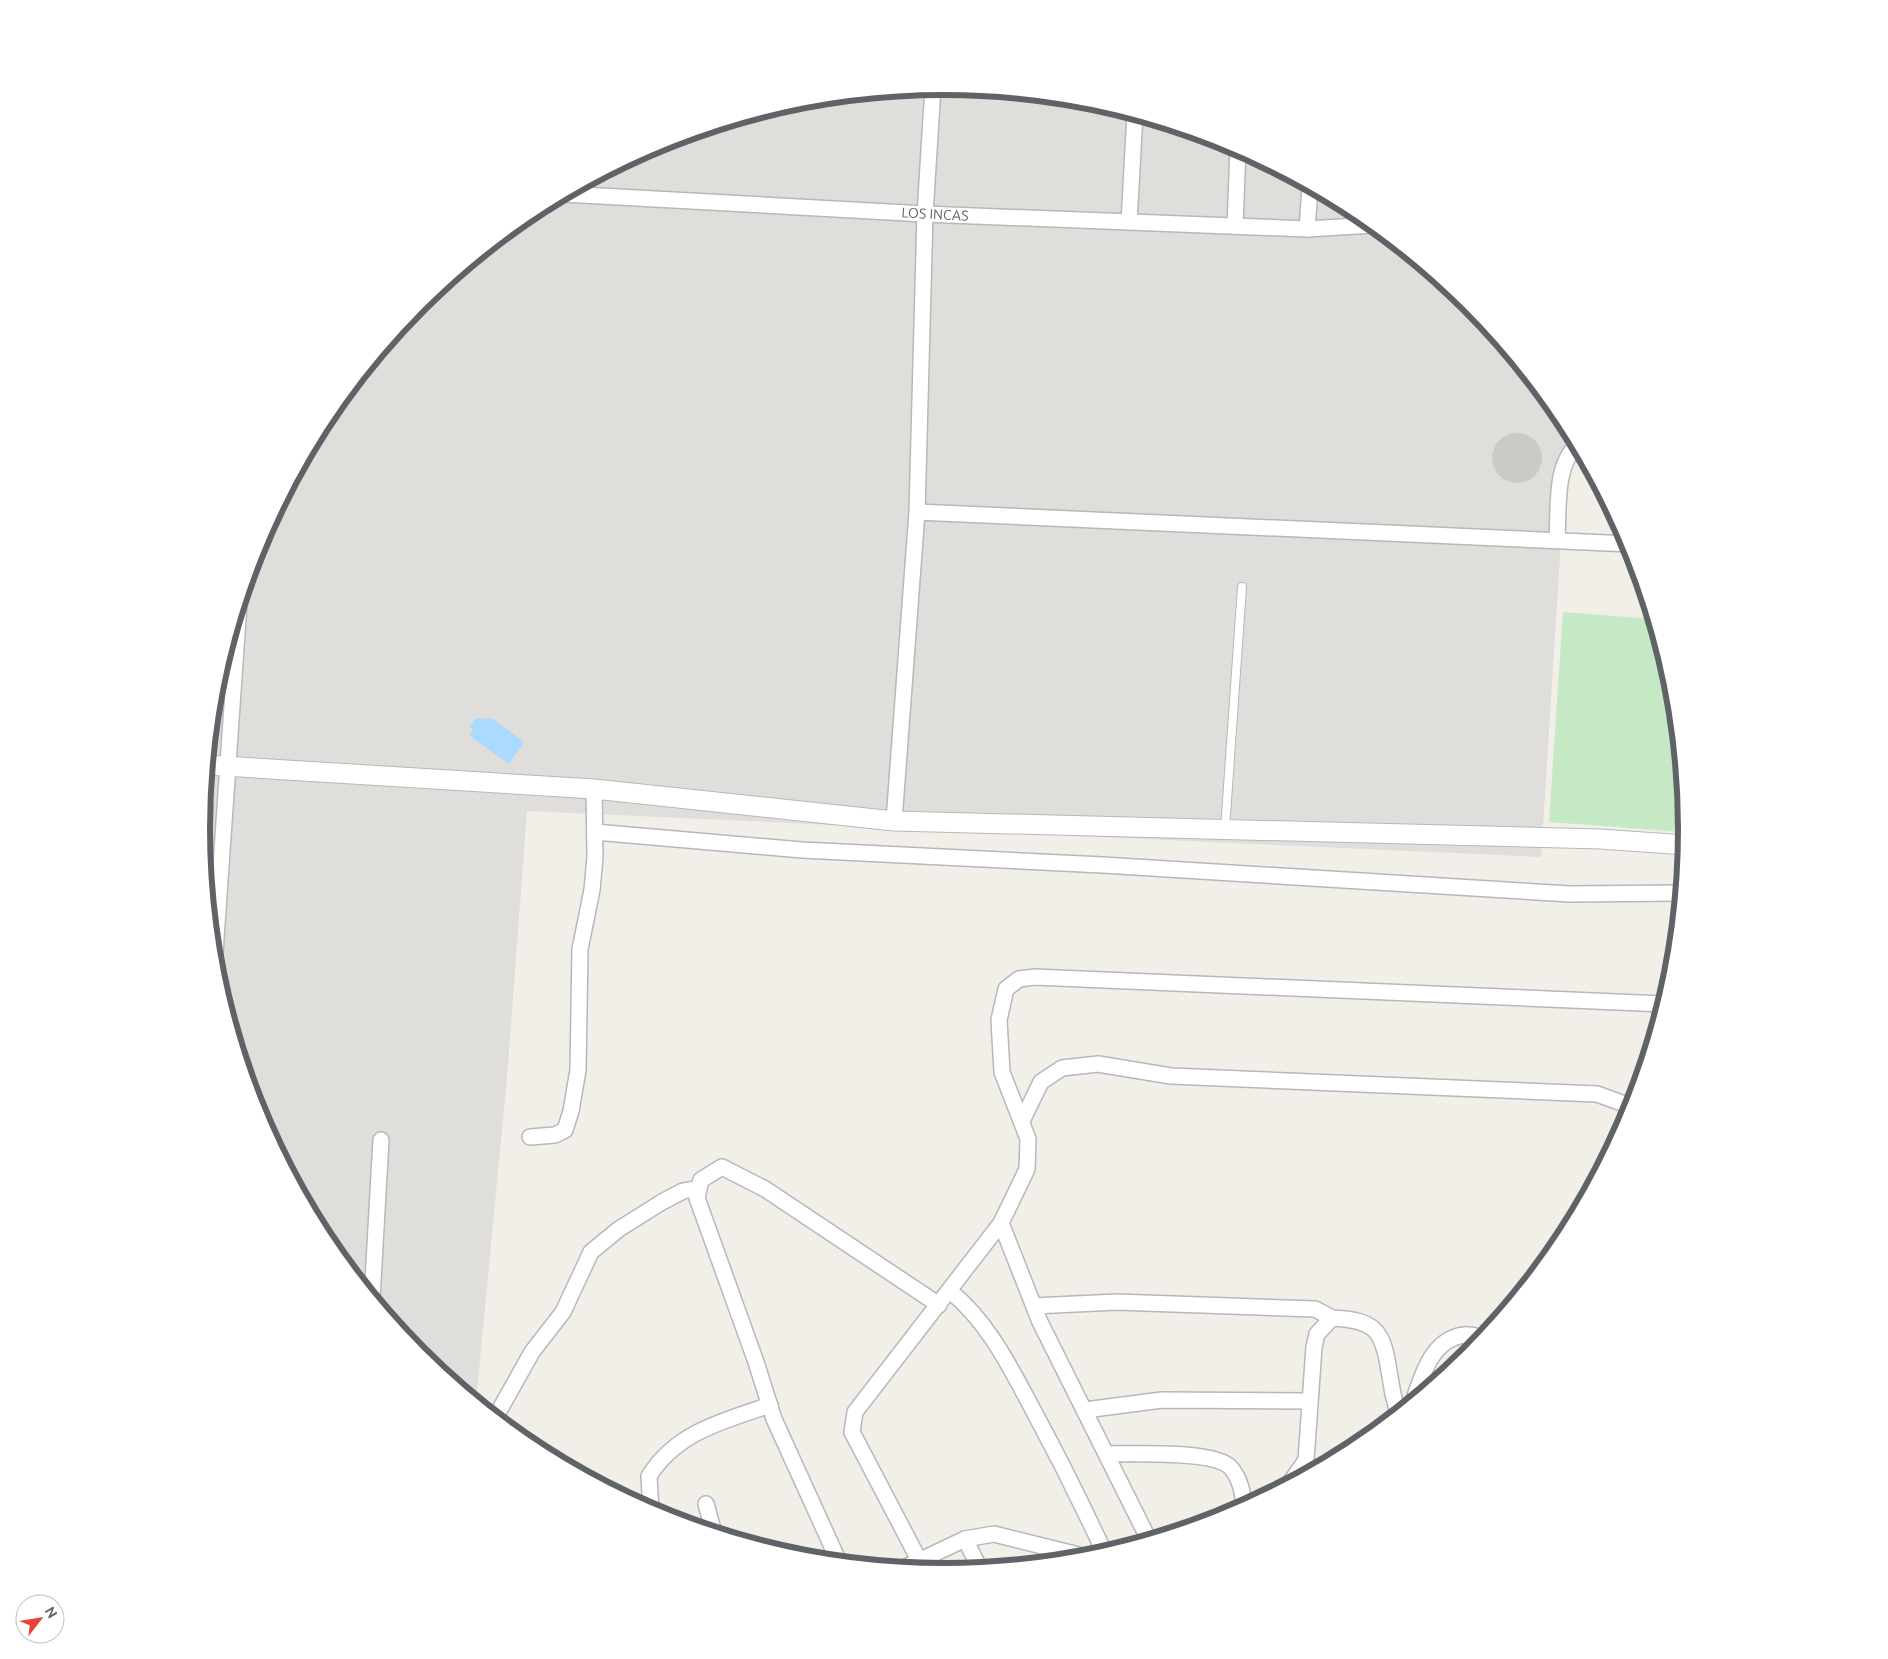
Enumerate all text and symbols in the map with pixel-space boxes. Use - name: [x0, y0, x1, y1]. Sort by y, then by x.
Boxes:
- street label: LOS INCAS: [901, 204, 969, 224]
- north arrow: [15, 1594, 65, 1644]
- text: N: [42, 1604, 61, 1621]

